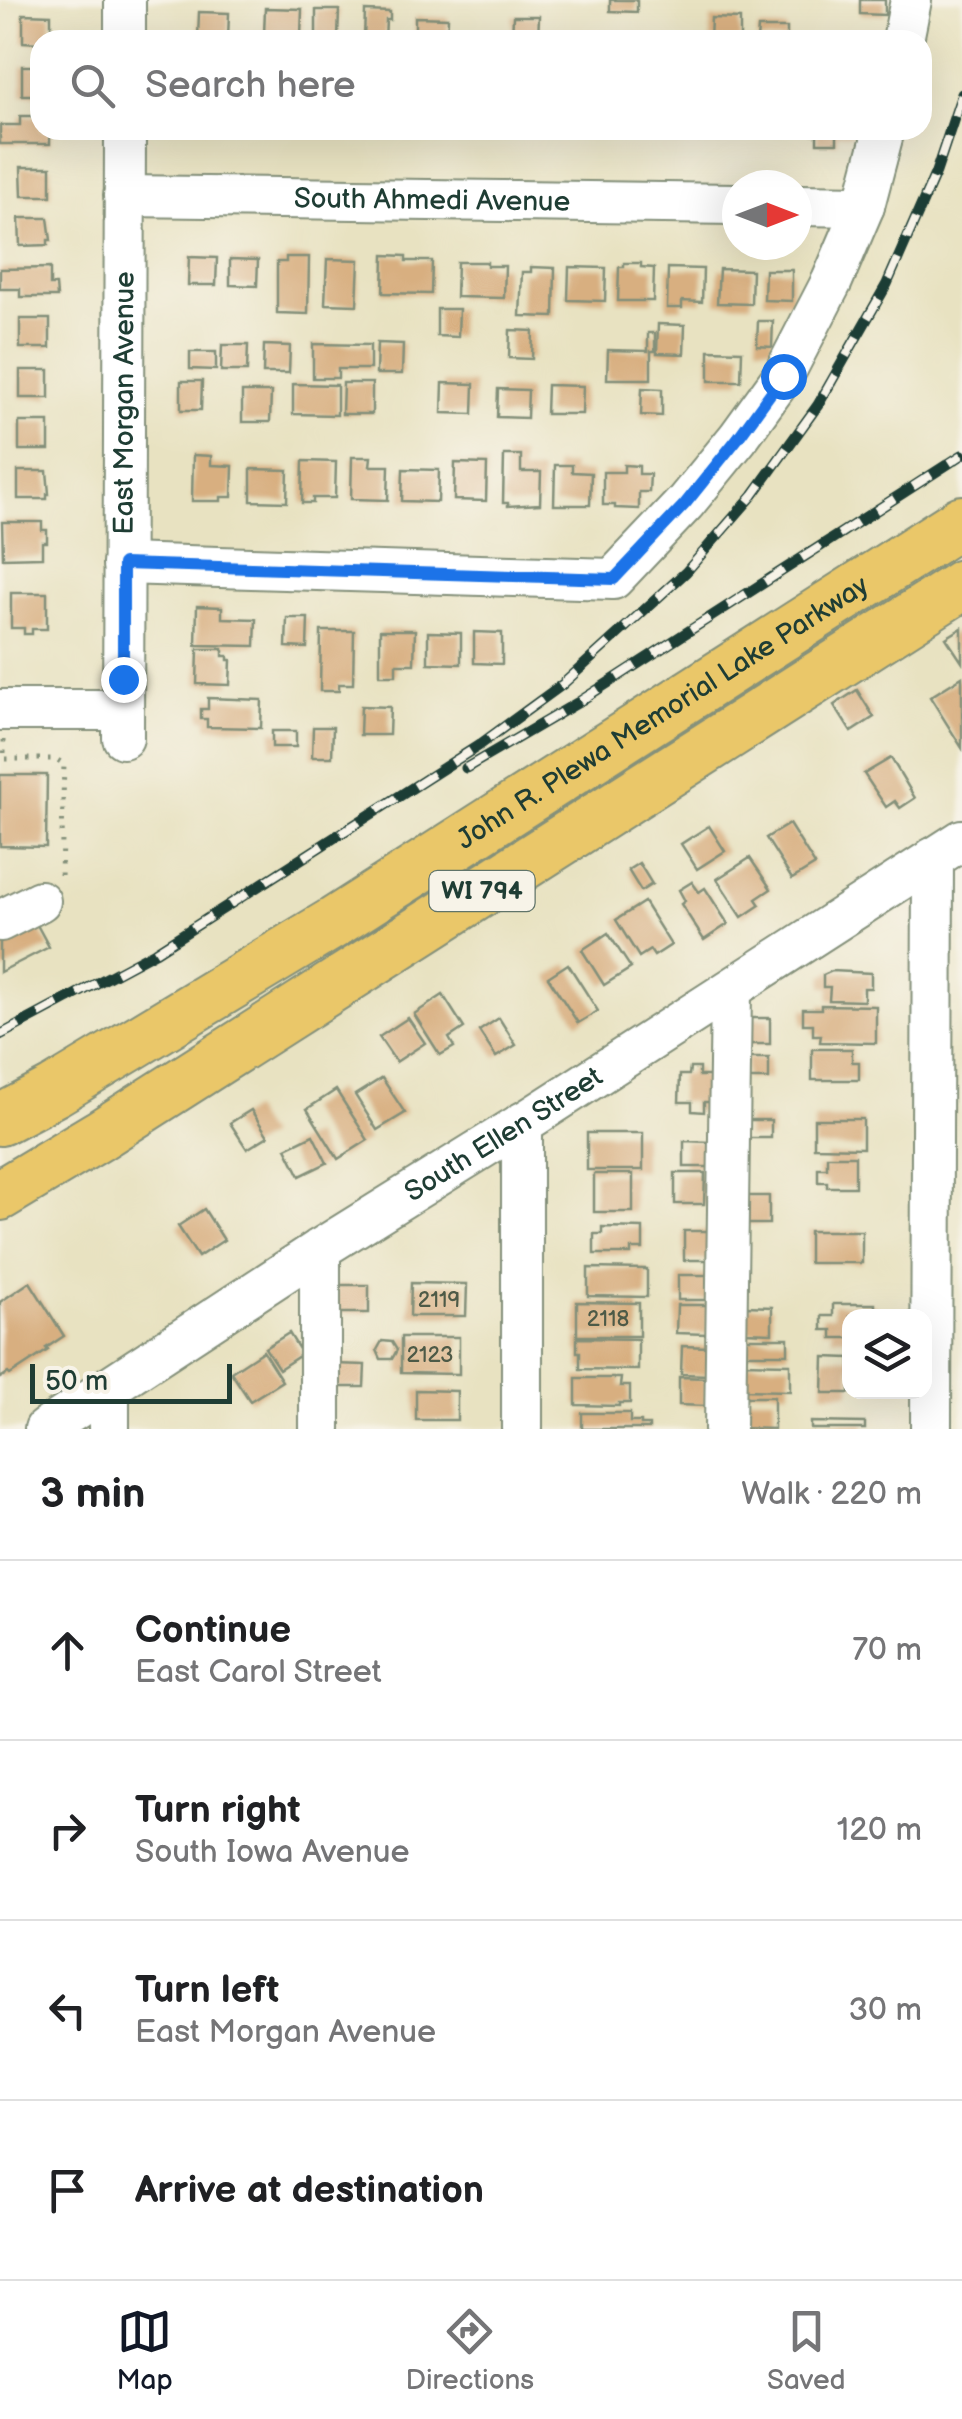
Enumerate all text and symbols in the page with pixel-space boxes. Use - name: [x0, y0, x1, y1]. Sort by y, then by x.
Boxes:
- search box: [30, 30, 932, 140]
- icon: search: [65, 58, 120, 113]
- text: Search here: [145, 63, 356, 108]
- north arrow: [722, 170, 812, 260]
- street label: South Ahmedi Avenue: [294, 182, 570, 218]
- street label: East Morgan Avenue: [107, 271, 141, 535]
- route start: [761, 354, 807, 400]
- street label: John R. Plewa Memorial Lake Parkway: [451, 569, 875, 856]
- route end: [101, 657, 147, 703]
- road number: WI 794: [430, 871, 534, 911]
- street label: South Ellen Street: [399, 1060, 609, 1209]
- house number: 2119: [418, 1287, 460, 1314]
- house number: 2118: [587, 1306, 629, 1333]
- map controls: [842, 1309, 932, 1399]
- button: layers: [842, 1309, 932, 1399]
- house number: 2123: [406, 1342, 454, 1369]
- scale bar: [30, 1359, 232, 1404]
- text: 50 m: [45, 1365, 108, 1398]
- text: 3 min: [40, 1469, 145, 1520]
- text: Walk · 220 m: [741, 1475, 922, 1514]
- text: Continue: [135, 1608, 291, 1653]
- icon: ahead: [40, 1623, 95, 1678]
- text: 70 m: [852, 1631, 922, 1670]
- text: East Carol Street: [135, 1653, 381, 1692]
- text: Turn right: [135, 1788, 300, 1833]
- icon: right: [40, 1803, 95, 1858]
- text: 120 m: [837, 1811, 922, 1850]
- text: South Iowa Avenue: [135, 1833, 410, 1872]
- text: Turn left: [135, 1968, 279, 2013]
- icon: left: [40, 1983, 95, 2038]
- text: 30 m: [848, 1991, 922, 2030]
- text: East Morgan Avenue: [135, 2013, 436, 2052]
- icon: arrive: [40, 2163, 95, 2218]
- text: Arrive at destination: [135, 2168, 484, 2213]
- tab: Map: [116, 2304, 173, 2397]
- tab: Directions: [405, 2304, 534, 2397]
- tab: Saved: [767, 2304, 846, 2397]

